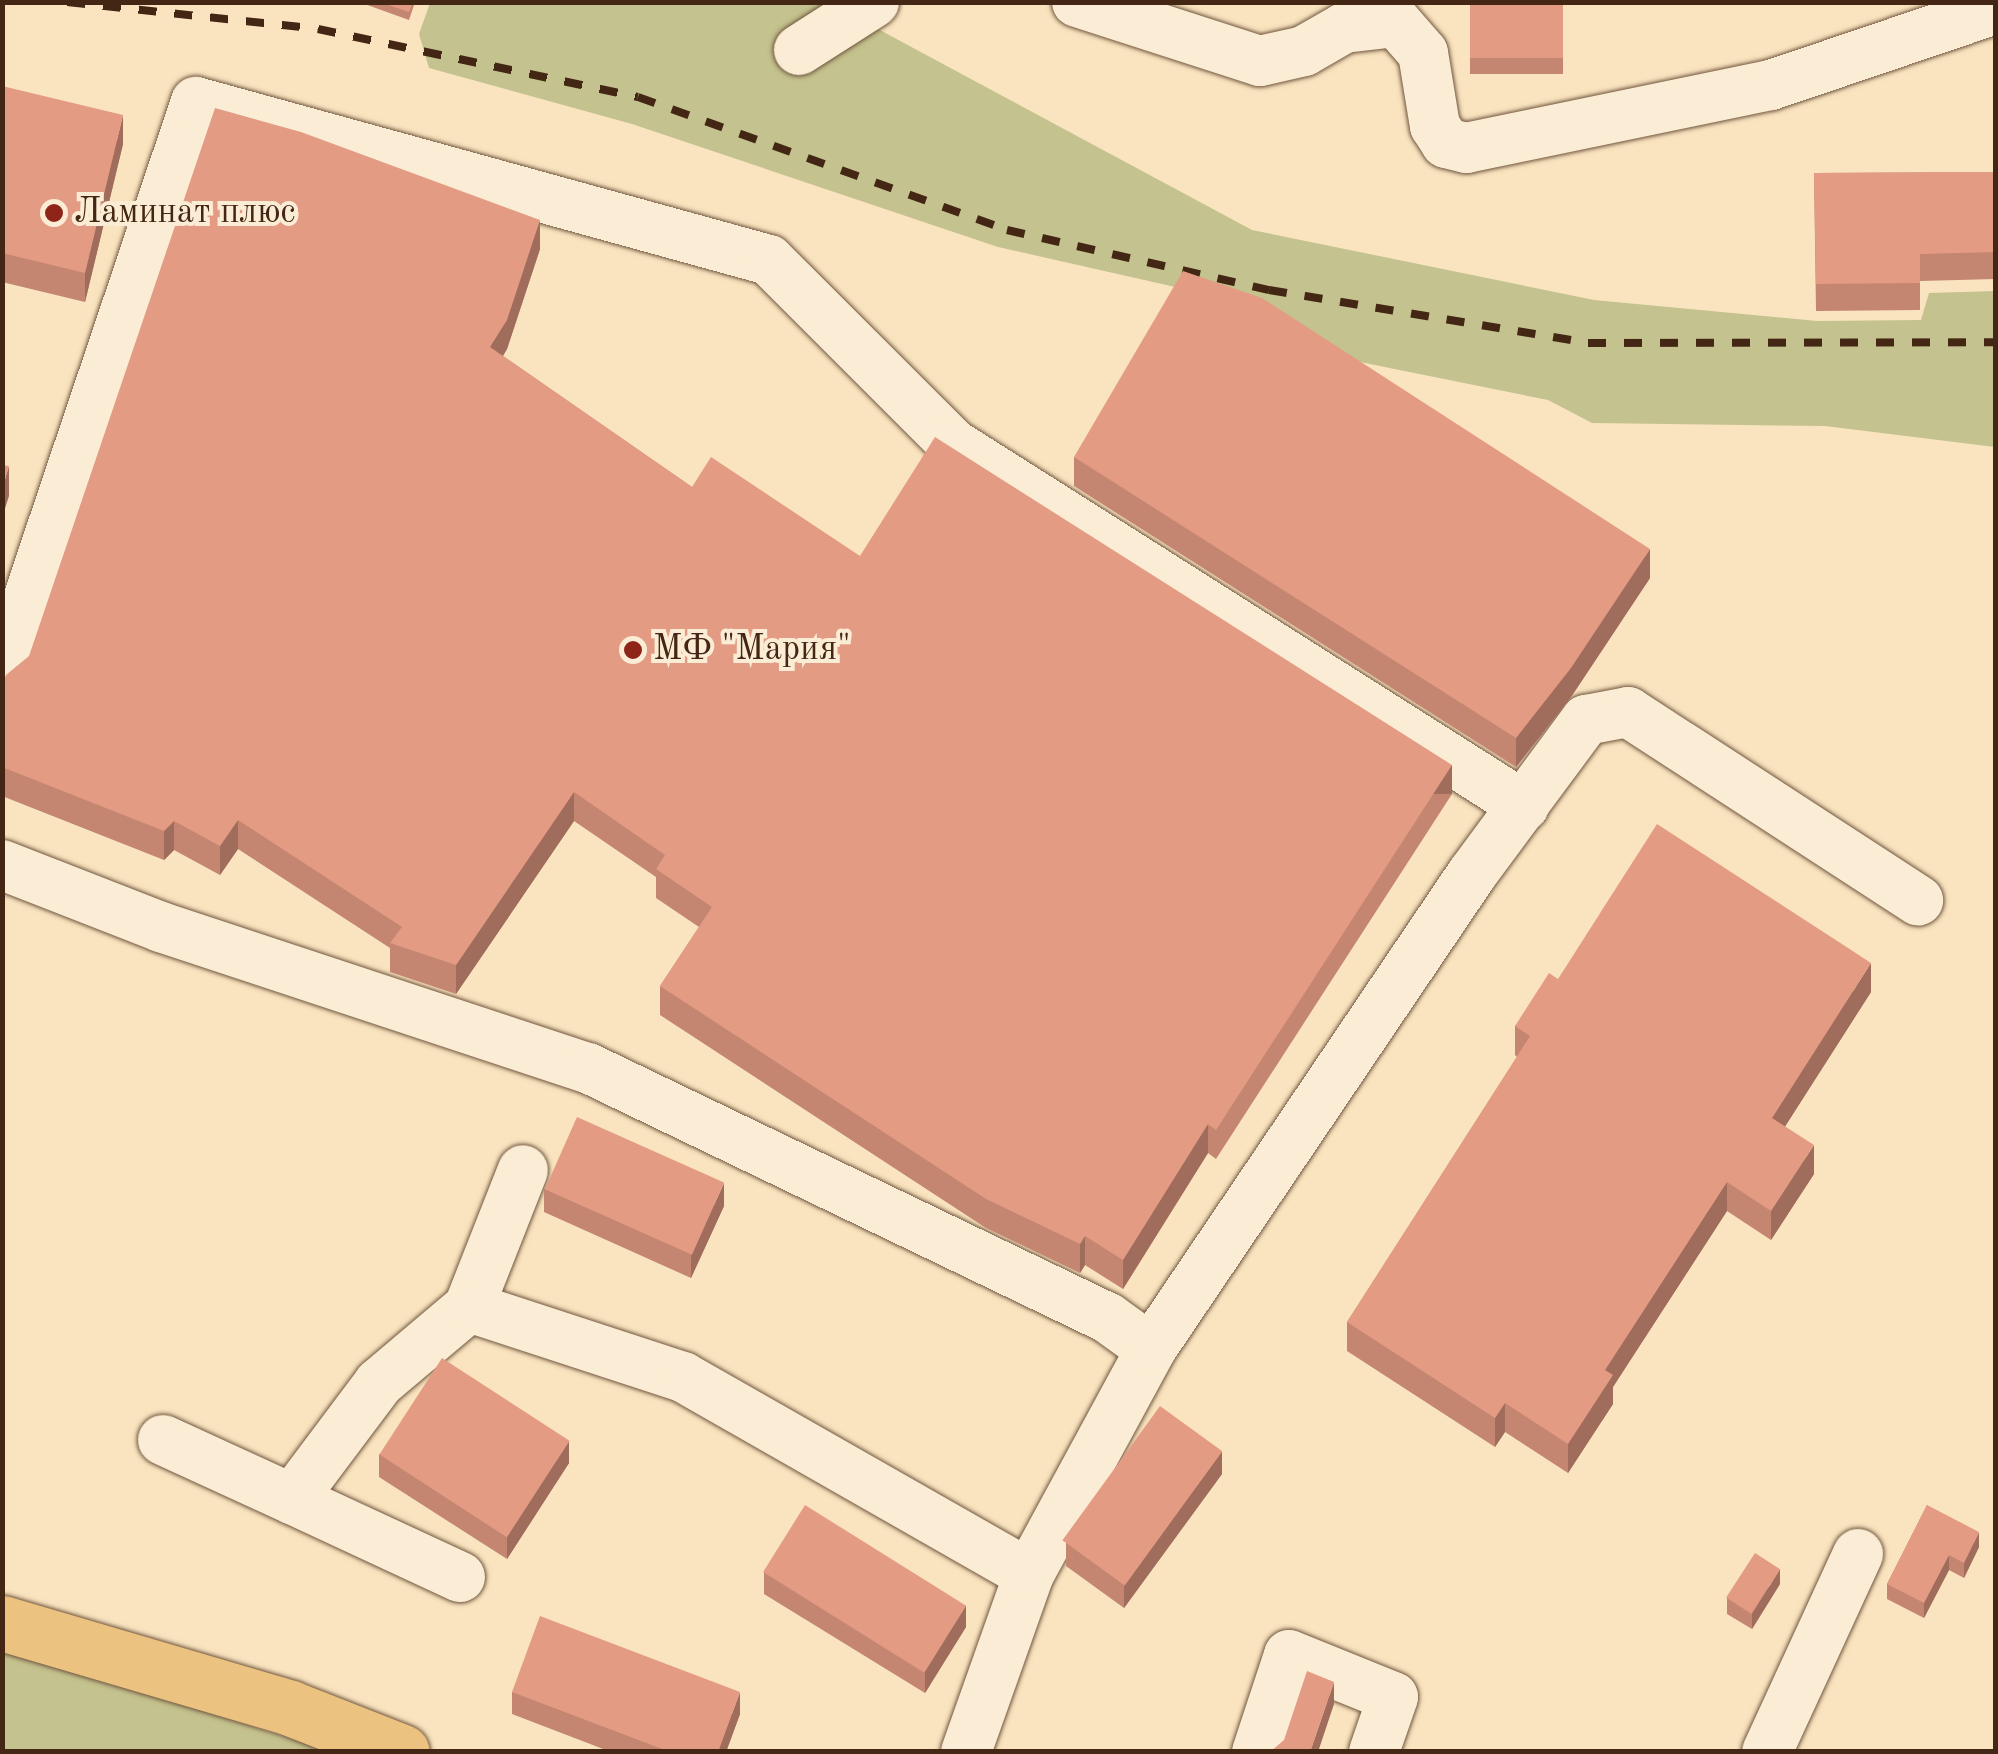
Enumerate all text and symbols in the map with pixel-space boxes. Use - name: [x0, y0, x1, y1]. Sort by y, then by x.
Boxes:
- place label: Ламинат плюс: [74, 192, 296, 234]
- marker: Ламинат плюс: [43, 202, 65, 224]
- place label: МФ "Мария": [653, 629, 851, 671]
- marker: МФ "Мария": [622, 639, 644, 661]

